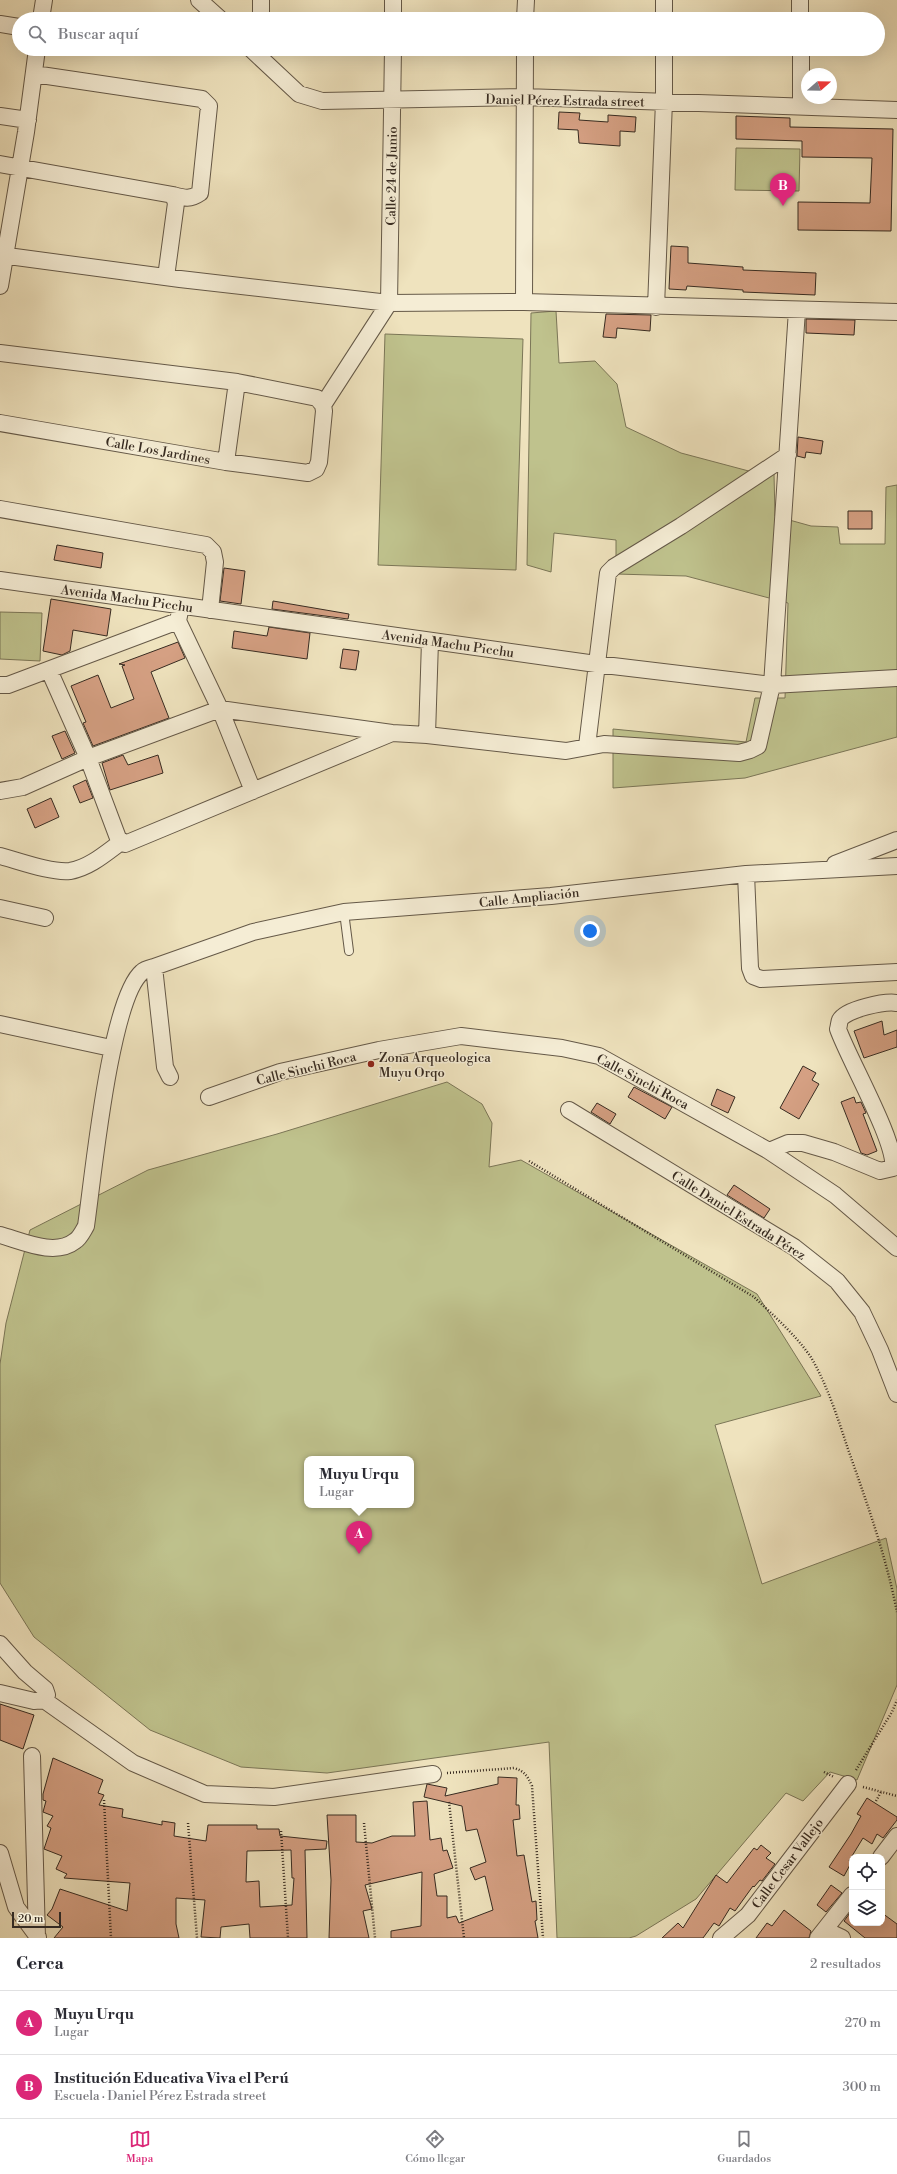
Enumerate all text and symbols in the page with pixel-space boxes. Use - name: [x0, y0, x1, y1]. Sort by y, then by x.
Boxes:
- search box: [12, 12, 885, 56]
- icon: search: [26, 23, 48, 45]
- text: Buscar aquí: [58, 25, 139, 44]
- north arrow: [801, 68, 837, 104]
- street label: Daniel Pérez Estrada street: [485, 92, 645, 110]
- street label: Calle 24 de Junio: [383, 126, 401, 226]
- pin: B: [770, 173, 796, 206]
- street label: Calle Los Jardines: [104, 434, 212, 468]
- street label: Avenida Machu Picchu: [59, 582, 195, 616]
- street label: Avenida Machu Picchu: [380, 627, 516, 661]
- street label: Calle Ampliación: [478, 885, 580, 911]
- your location: [580, 921, 600, 941]
- street label: Calle Sinchi Roca: [255, 1049, 358, 1089]
- place label: Zona Arqueologica Muyu Orqo: [379, 1050, 491, 1081]
- street label: Calle Sinchi Roca: [594, 1051, 692, 1113]
- marker: Zona Arqueologica Muyu Orqo: [366, 1059, 376, 1069]
- street label: Calle Daniel Estrada Pérez: [668, 1168, 809, 1264]
- popup: [304, 1456, 414, 1508]
- text: Muyu Urqu: [319, 1465, 399, 1484]
- text: Lugar: [319, 1484, 354, 1500]
- pin: A: [346, 1521, 372, 1554]
- street label: Calle Cesar Vallejo: [749, 1815, 827, 1912]
- map controls: [849, 1854, 885, 1926]
- button: locate: [849, 1854, 885, 1890]
- button: layers: [849, 1890, 885, 1926]
- scale bar: [12, 1910, 61, 1929]
- text: 20 m: [18, 1912, 43, 1926]
- text: Cerca: [16, 1953, 64, 1975]
- text: 2 resultados: [810, 1956, 881, 1972]
- text: Muyu Urqu: [54, 2005, 134, 2024]
- text: A: [24, 2015, 34, 2031]
- text: 270 m: [845, 2015, 881, 2031]
- text: Lugar: [54, 2024, 89, 2040]
- text: Institución Educativa Viva el Perú: [54, 2069, 289, 2088]
- text: B: [24, 2079, 34, 2095]
- text: 300 m: [843, 2079, 881, 2095]
- text: Escuela · Daniel Pérez Estrada street: [54, 2088, 266, 2104]
- tab: Mapa: [126, 2128, 153, 2166]
- tab: Cómo llegar: [405, 2128, 465, 2166]
- tab: Guardados: [717, 2128, 771, 2166]

